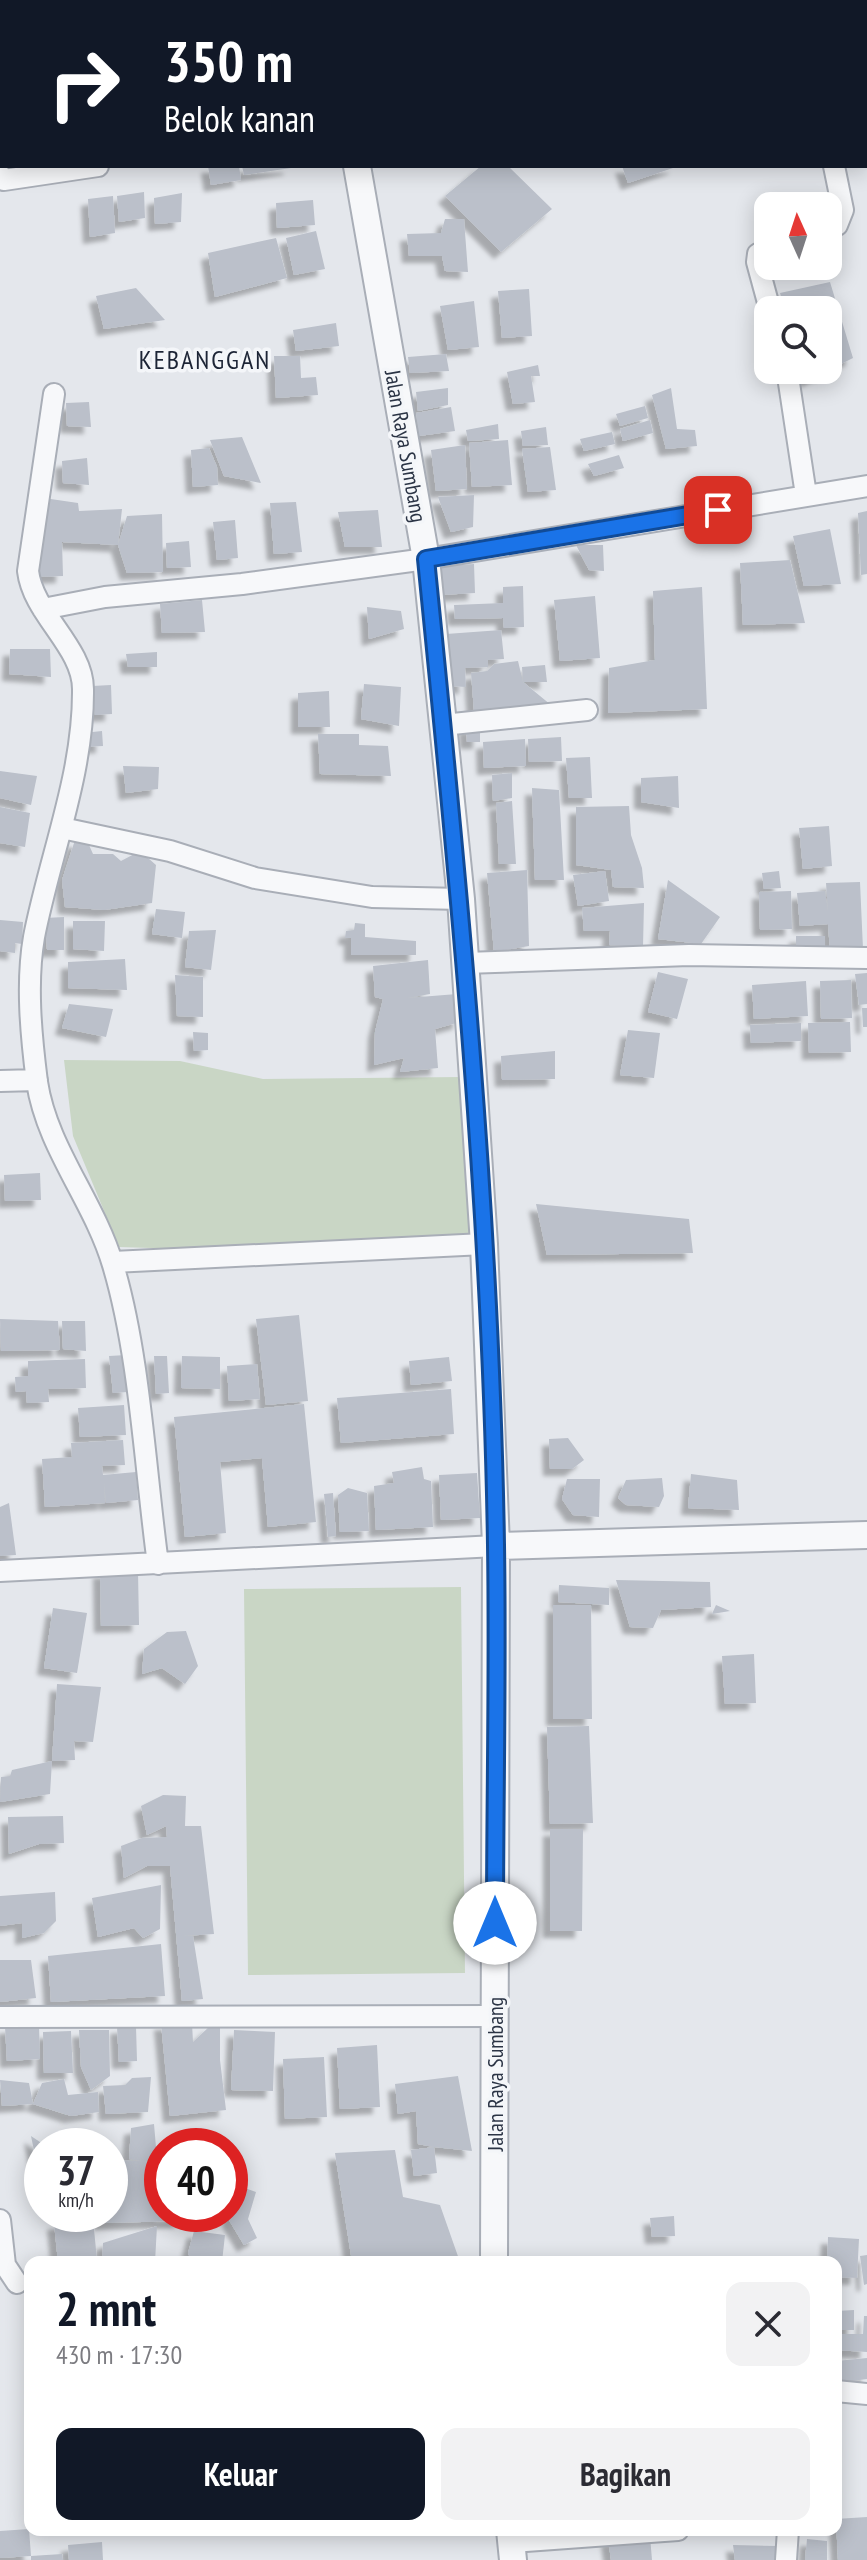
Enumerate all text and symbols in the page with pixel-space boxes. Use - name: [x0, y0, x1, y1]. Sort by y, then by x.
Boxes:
- text: 350 m: [164, 25, 293, 97]
- icon: right: [32, 32, 136, 136]
- text: Belok kanan: [164, 95, 315, 142]
- north arrow: [754, 192, 842, 280]
- map controls: [754, 192, 842, 384]
- button: search: [754, 296, 842, 384]
- district label: KEBANGGAN: [139, 343, 271, 376]
- street label: Jalan Raya Sumbang: [379, 367, 433, 524]
- pin: [684, 476, 752, 544]
- icon: arrive: [696, 488, 740, 532]
- position arrow: [453, 1881, 537, 1965]
- street label: Jalan Raya Sumbang: [481, 1997, 509, 2152]
- speed limit sign: 40: [144, 2128, 248, 2232]
- text: 37: [57, 2144, 95, 2196]
- text: km/h: [58, 2187, 94, 2213]
- text: 2 mnt: [56, 2277, 156, 2339]
- button: close: [726, 2282, 810, 2366]
- text: 430 m · 17:30: [56, 2338, 182, 2371]
- button: Keluar: [56, 2428, 425, 2520]
- button: Bagikan: [441, 2428, 810, 2520]

